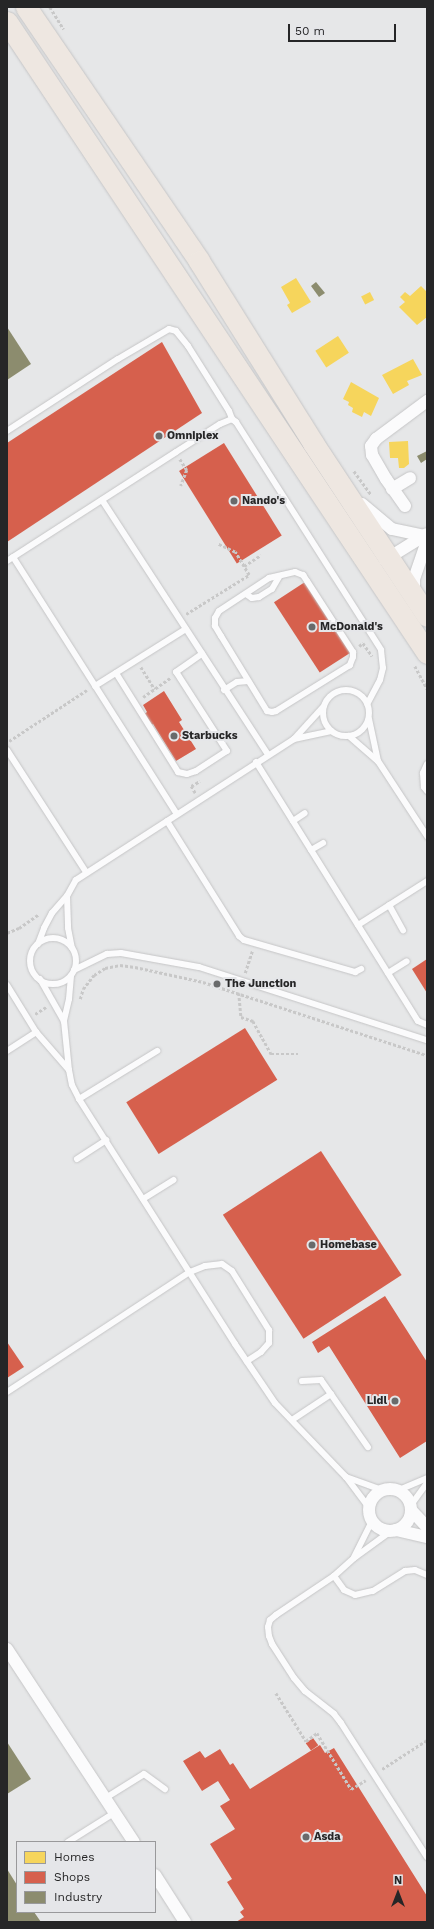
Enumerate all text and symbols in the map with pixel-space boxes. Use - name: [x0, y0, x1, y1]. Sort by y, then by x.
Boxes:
- scale bar: [290, 16, 398, 42]
- text: 50 m: [295, 24, 325, 38]
- place label: Omniplex: [167, 429, 219, 443]
- marker: Omniplex: [154, 431, 164, 441]
- place label: Nando's: [242, 494, 285, 508]
- marker: Nando's: [229, 496, 239, 506]
- place label: McDonald's: [320, 620, 383, 634]
- marker: McDonald's: [307, 622, 317, 632]
- place label: Starbucks: [182, 729, 238, 743]
- marker: Starbucks: [169, 731, 179, 741]
- place label: The Junction: [225, 977, 296, 991]
- marker: The Junction: [212, 979, 222, 989]
- place label: Homebase: [320, 1238, 377, 1252]
- marker: Homebase: [307, 1240, 317, 1250]
- place label: Lidl: [367, 1394, 387, 1408]
- marker: Lidl: [390, 1396, 400, 1406]
- place label: Asda: [314, 1830, 341, 1844]
- marker: Asda: [301, 1832, 311, 1842]
- legend: [16, 1841, 156, 1913]
- text: Homes: [54, 1850, 95, 1864]
- text: Shops: [54, 1870, 90, 1884]
- north arrow: [378, 1873, 418, 1913]
- text: N: [394, 1874, 402, 1887]
- text: Industry: [54, 1890, 102, 1904]

